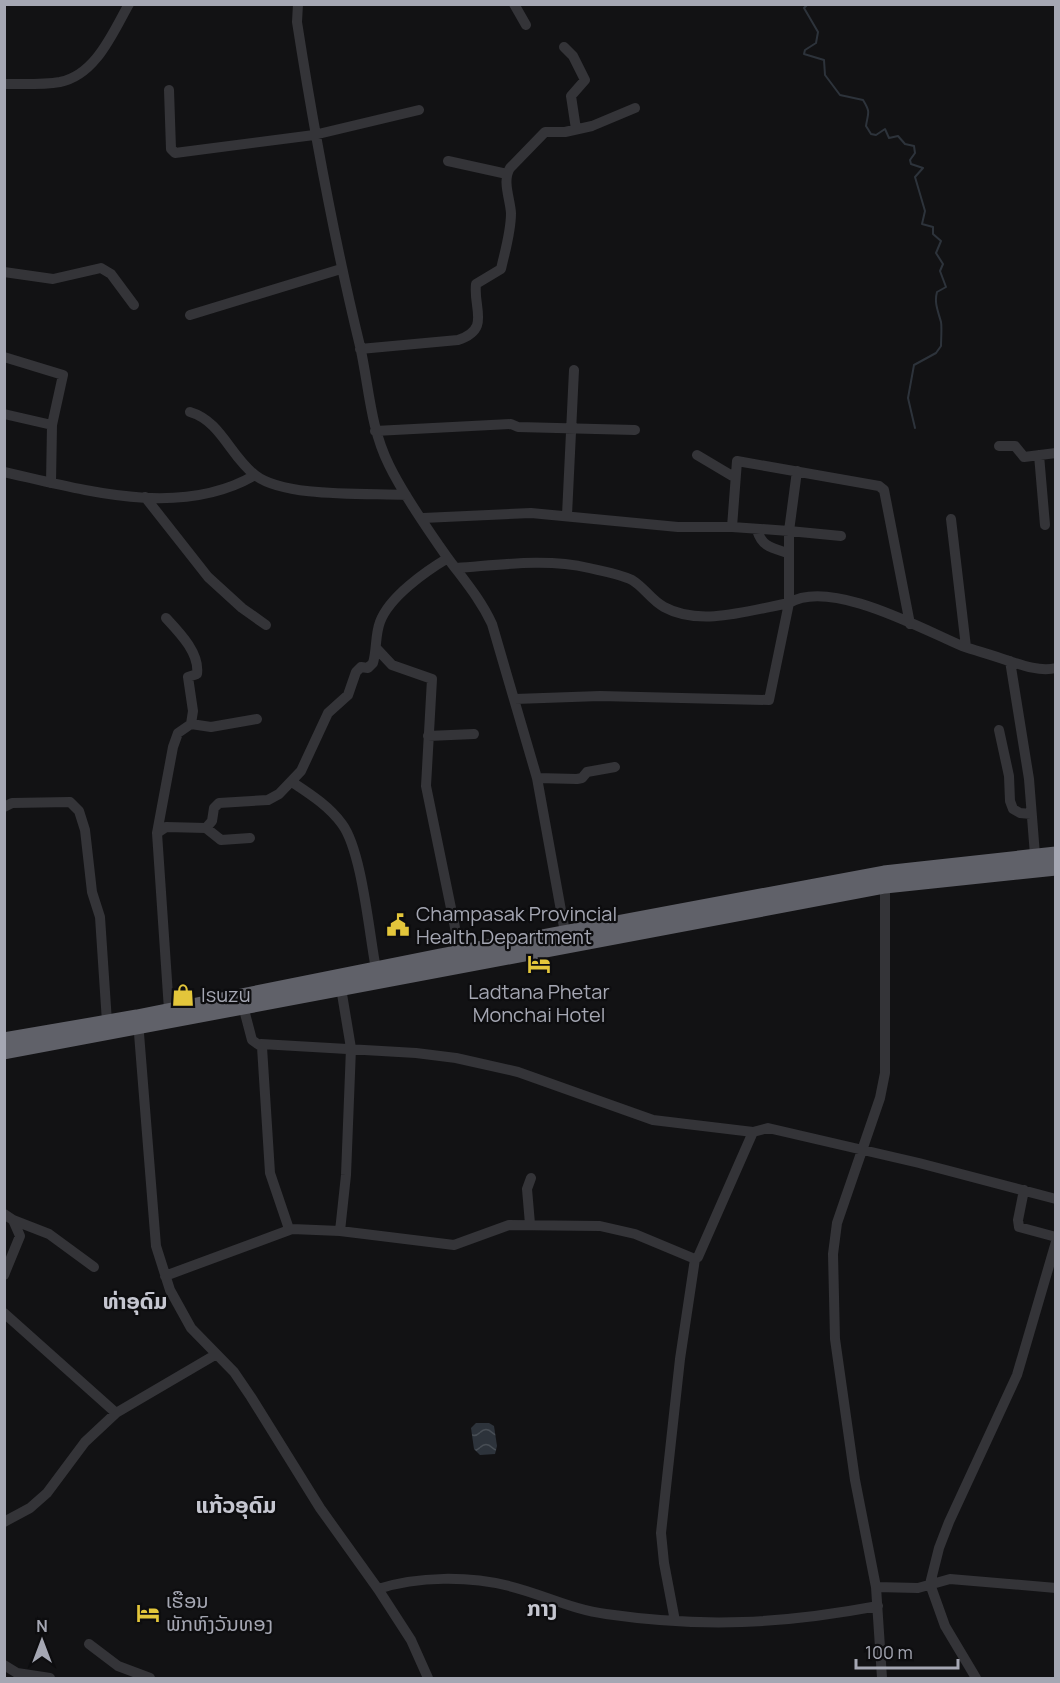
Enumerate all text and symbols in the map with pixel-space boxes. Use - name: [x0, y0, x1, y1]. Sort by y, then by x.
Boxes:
- place label: Champasak Provincial Health Department: [416, 900, 617, 950]
- public building icon: Champasak Provincial Health Department: [385, 912, 411, 938]
- hotel icon: Ladtana Phetar Monchai Hotel: [526, 951, 552, 977]
- place label: Ladtana Phetar Monchai Hotel: [468, 978, 610, 1028]
- place label: Isuzu: [201, 981, 251, 1008]
- shop icon: Isuzu: [170, 982, 196, 1008]
- district label: ທ່າອຸດົມ: [103, 1286, 167, 1316]
- district label: ແກ້ວອຸດົມ: [196, 1490, 276, 1520]
- place label: ເຮືອນ ພັກຫົງວັນທອງ: [166, 1587, 273, 1637]
- district label: ກາງ: [527, 1593, 557, 1623]
- hotel icon: ເຮືອນ ພັກຫົງວັນທອງ: [135, 1600, 161, 1626]
- north arrow: [12, 1611, 72, 1671]
- text: N: [36, 1615, 48, 1637]
- scale bar: [856, 1632, 958, 1670]
- text: 100 m: [865, 1640, 913, 1664]

